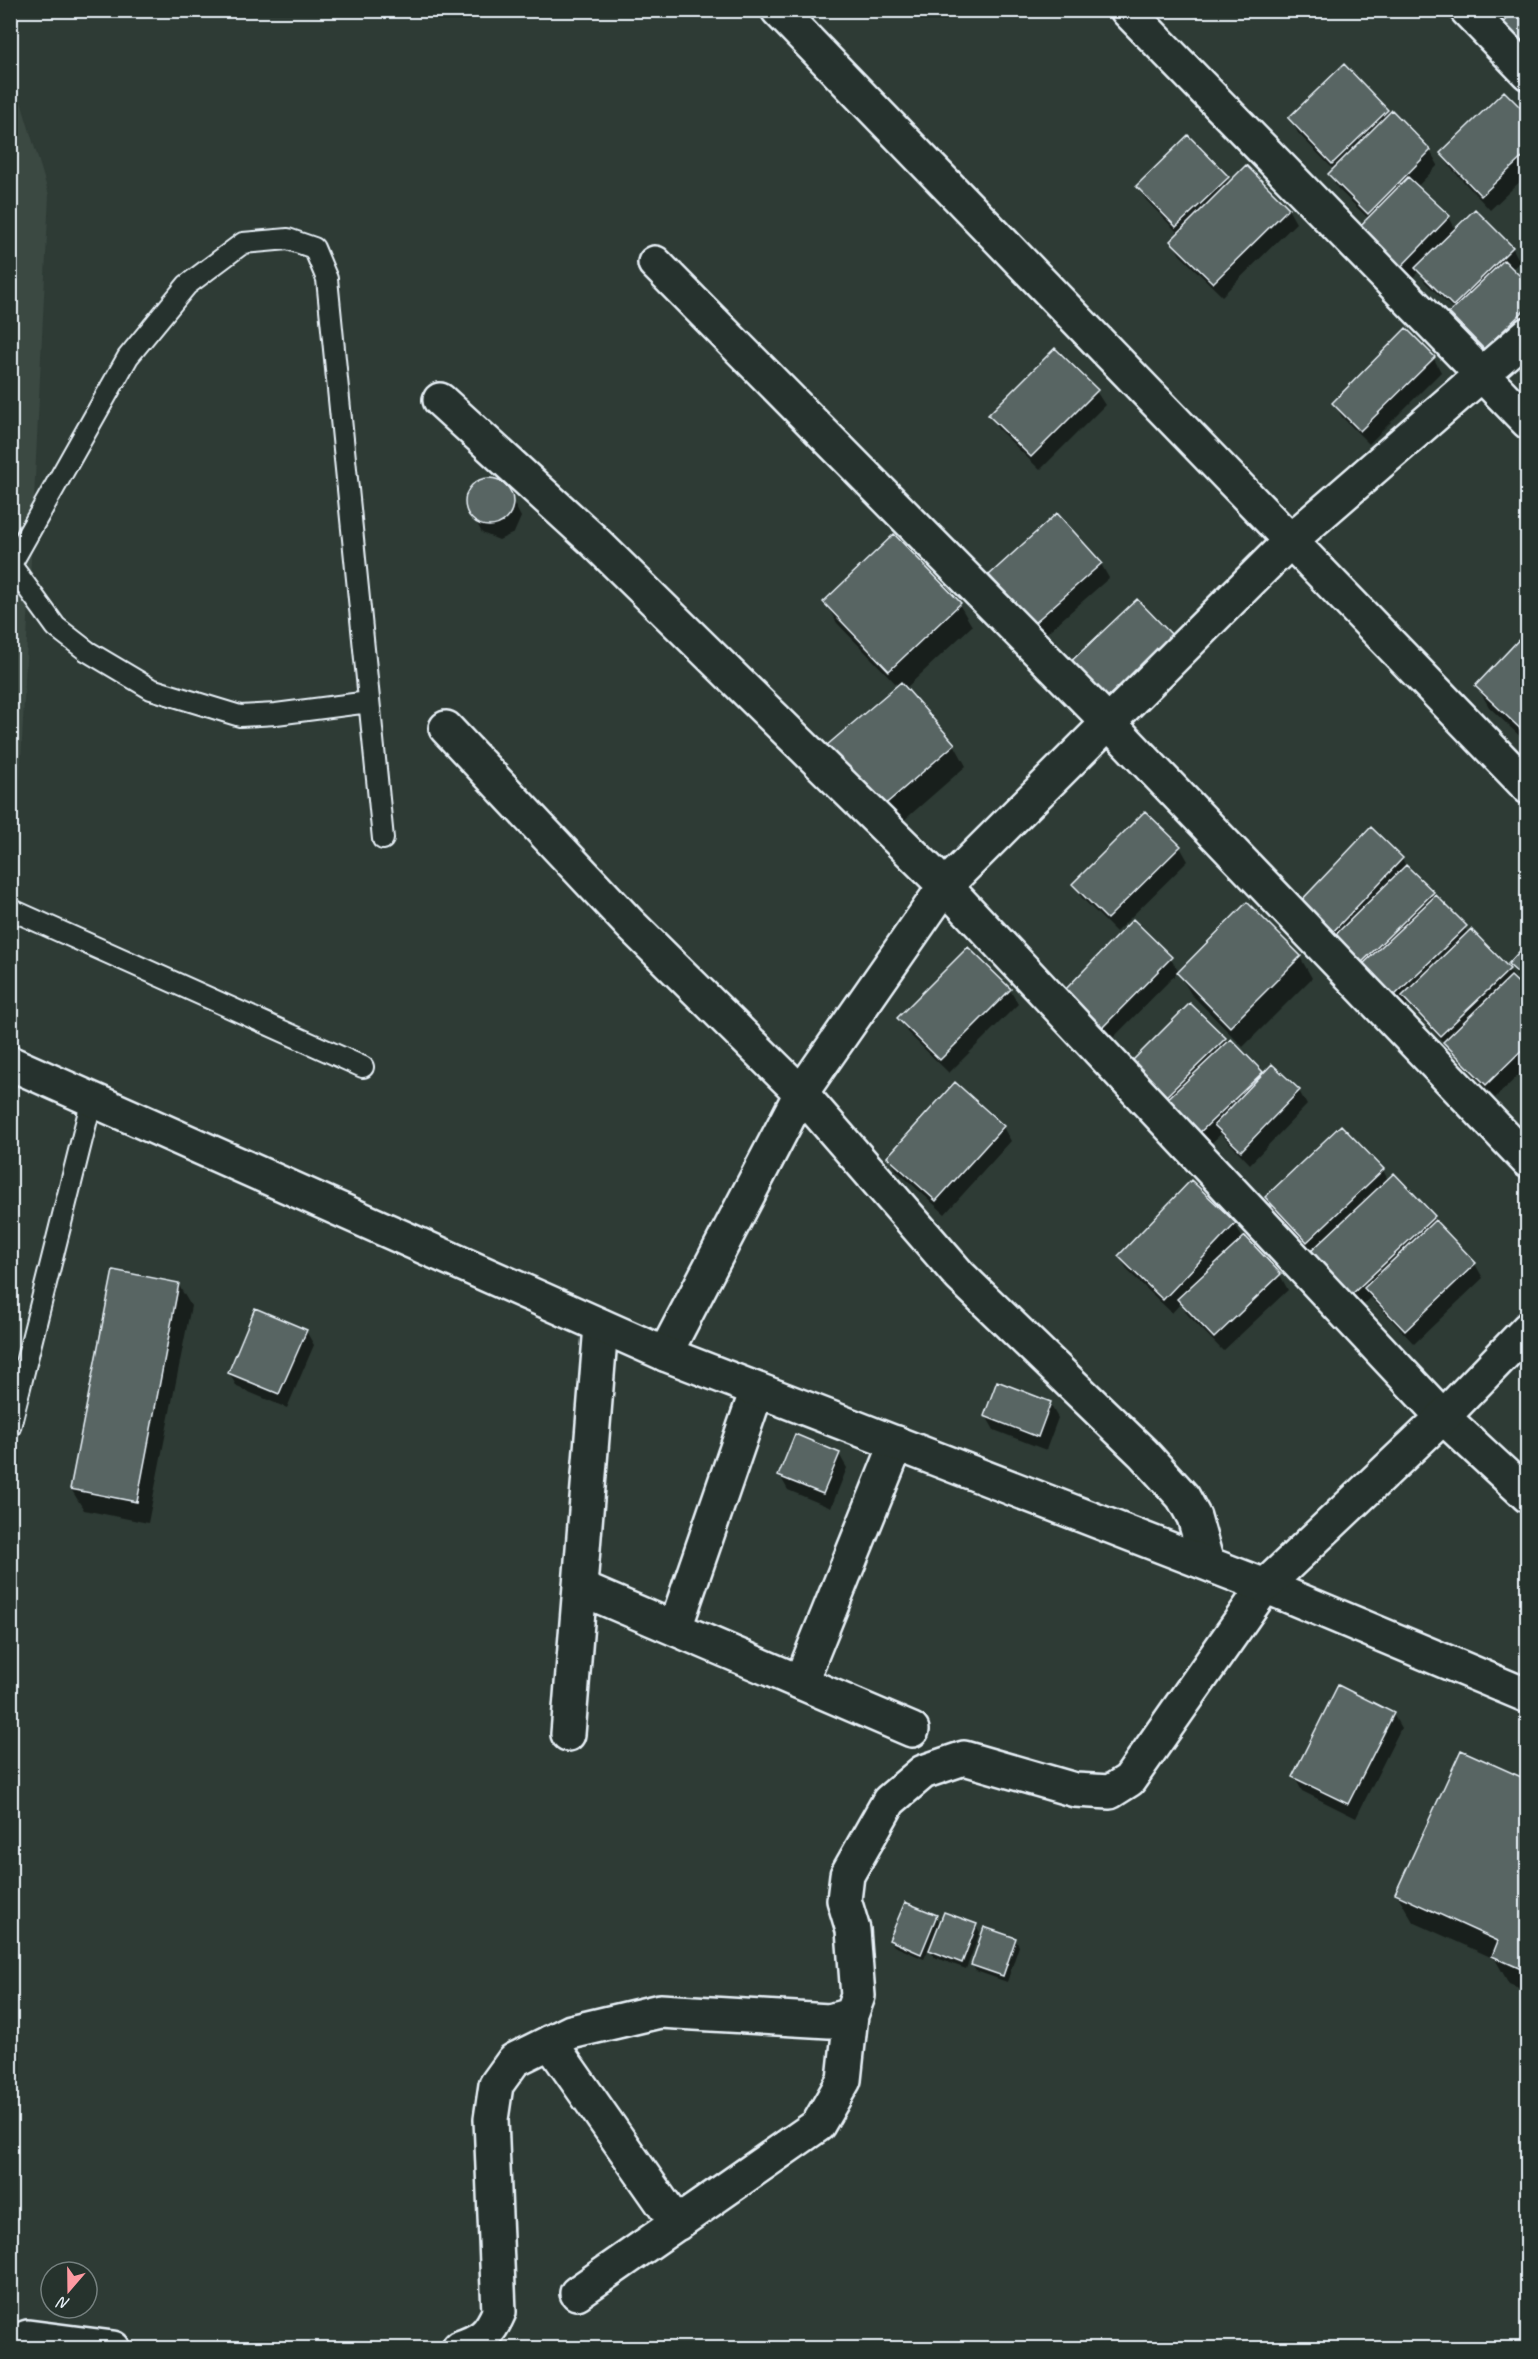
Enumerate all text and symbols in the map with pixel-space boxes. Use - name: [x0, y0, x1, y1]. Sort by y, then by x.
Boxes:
- north arrow: [39, 2260, 99, 2320]
- text: N: [53, 2291, 72, 2314]

